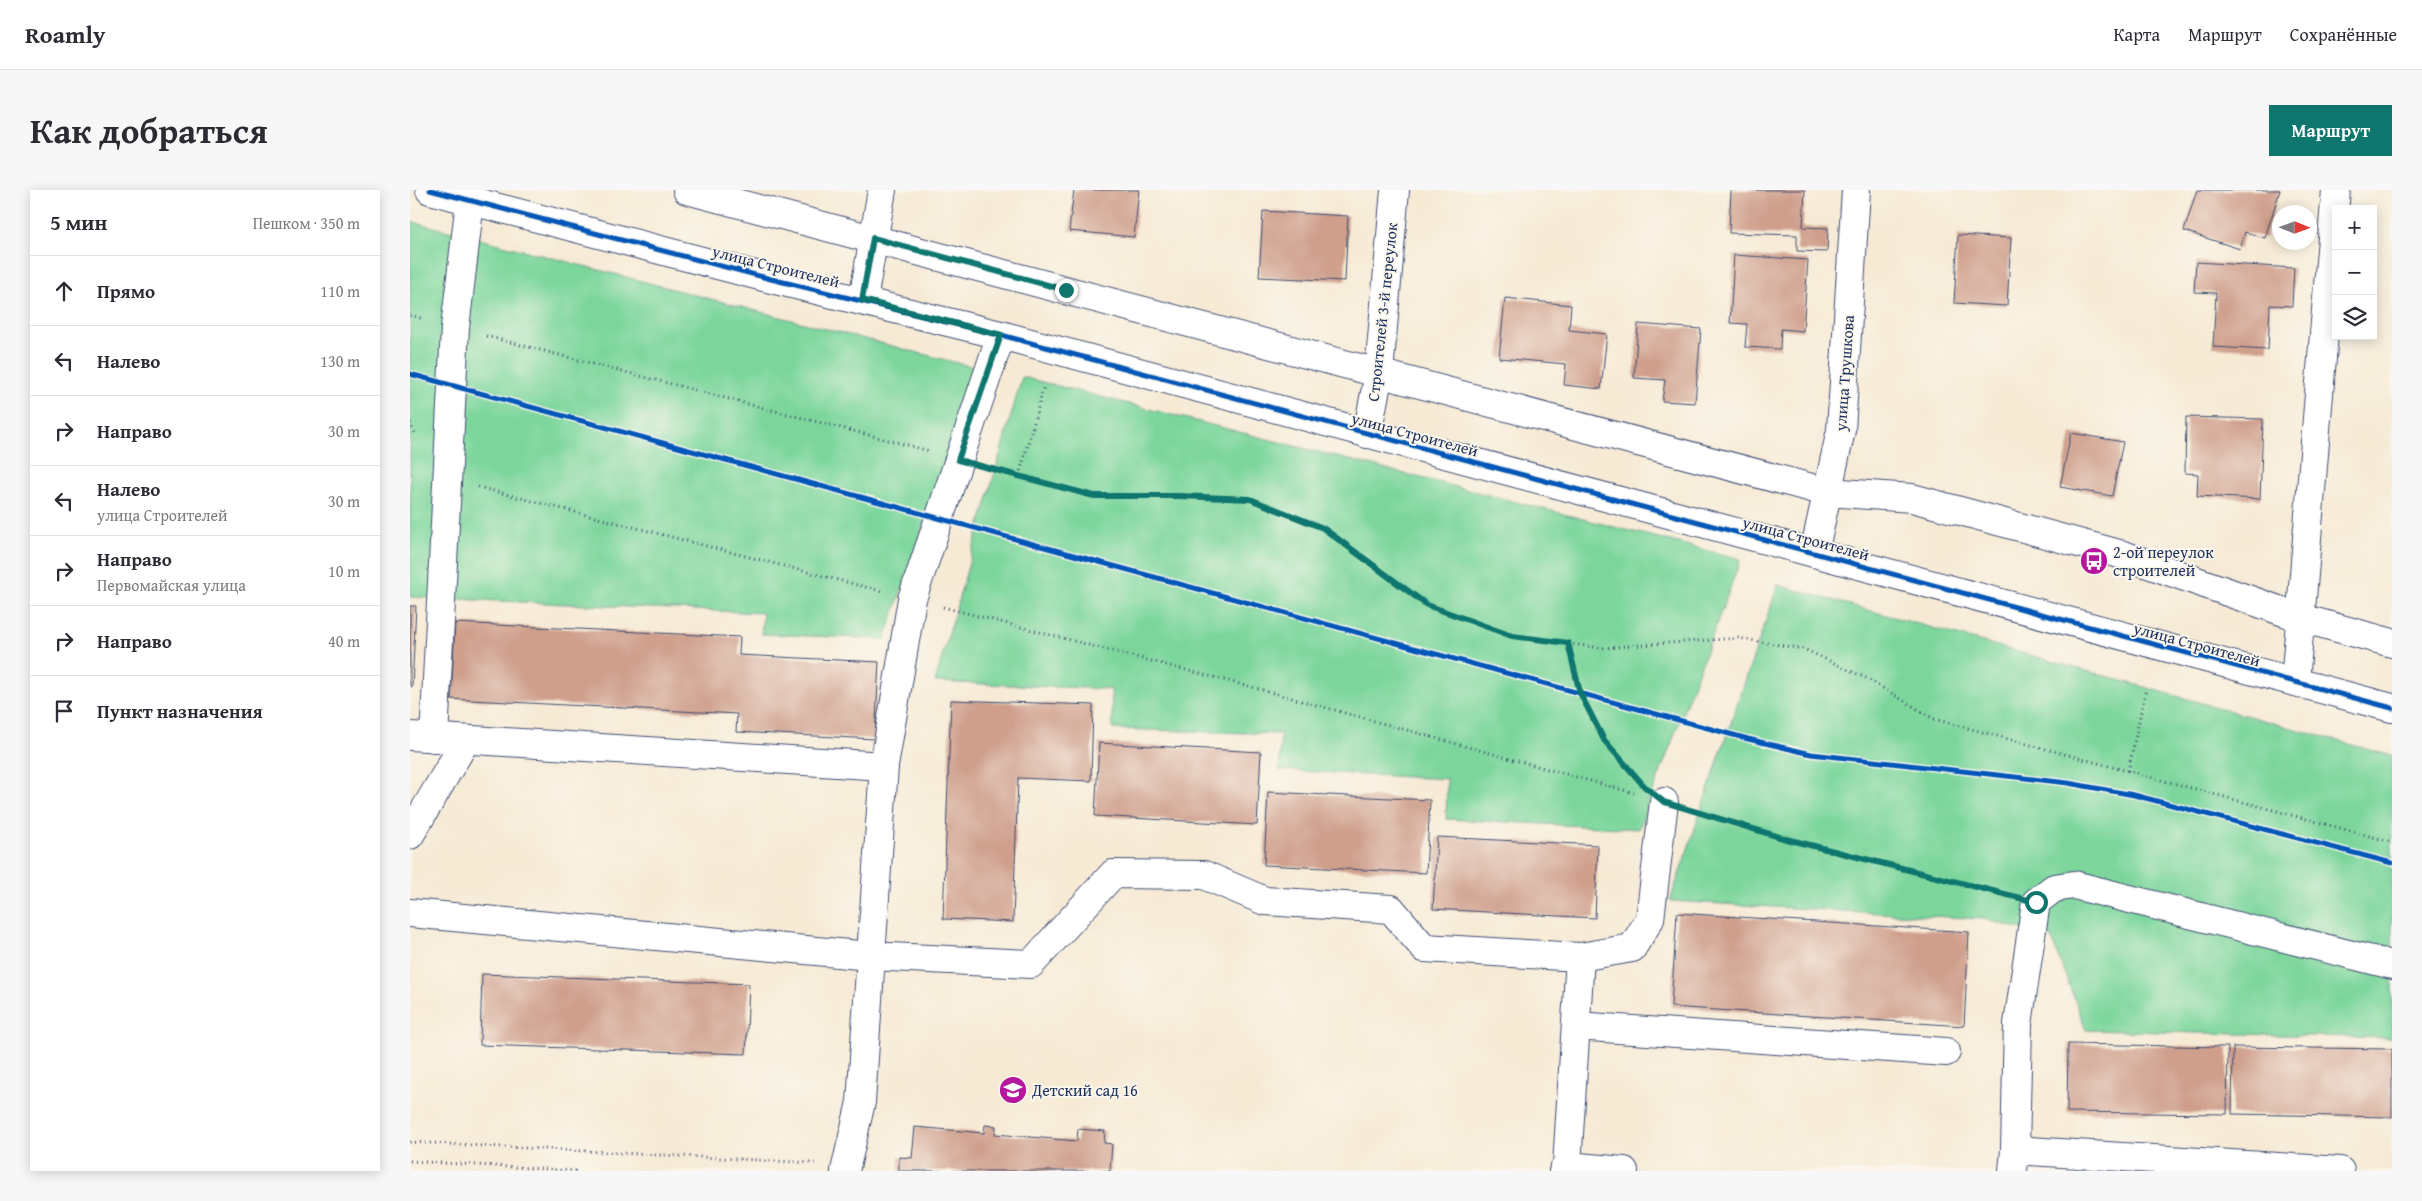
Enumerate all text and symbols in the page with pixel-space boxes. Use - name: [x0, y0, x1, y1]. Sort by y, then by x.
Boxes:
- text: Roamly: [25, 17, 105, 52]
- text: Карта: [2114, 21, 2160, 48]
- text: Маршрут: [2188, 21, 2262, 48]
- text: Сохранённые: [2290, 21, 2397, 48]
- text: Как добраться: [30, 105, 268, 156]
- button: Маршрут: [2269, 105, 2392, 156]
- north arrow: [2272, 205, 2317, 250]
- map controls: [2332, 205, 2377, 340]
- button: +: [2332, 205, 2377, 250]
- text: 5 мин: [50, 207, 107, 238]
- text: Пешком · 350 m: [253, 211, 360, 235]
- street label: Строителей 3-й переулок: [1361, 221, 1403, 403]
- street label: улица Строителей: [709, 238, 843, 294]
- button: −: [2332, 250, 2377, 295]
- icon: ahead: [50, 277, 78, 305]
- text: Прямо: [97, 277, 155, 305]
- text: 110 m: [320, 279, 360, 303]
- route end: [1055, 279, 1078, 302]
- button: layers: [2332, 295, 2377, 340]
- street label: улица Трушкова: [1828, 314, 1860, 433]
- icon: left: [50, 347, 78, 375]
- text: Налево: [97, 347, 160, 375]
- text: 130 m: [320, 349, 360, 373]
- street label: улица Строителей: [1348, 405, 1482, 463]
- icon: right: [50, 417, 78, 445]
- text: Направо: [97, 417, 172, 445]
- text: 30 m: [328, 419, 360, 443]
- text: Налево: [97, 475, 160, 503]
- icon: left: [50, 487, 78, 515]
- text: 30 m: [328, 489, 360, 513]
- text: улица Строителей: [97, 503, 228, 527]
- street label: улица Строителей: [1739, 509, 1873, 567]
- place label: 2-ой переулок строителей: [2113, 540, 2214, 582]
- text: Направо: [97, 545, 172, 573]
- bus stop icon: 2-ой переулок строителей: [2079, 546, 2109, 576]
- icon: right: [50, 557, 78, 585]
- text: 10 m: [328, 559, 360, 583]
- text: Первомайская улица: [97, 573, 246, 597]
- street label: улица Строителей: [2130, 615, 2264, 673]
- icon: right: [50, 627, 78, 655]
- text: Направо: [97, 627, 172, 655]
- text: 40 m: [328, 629, 360, 653]
- icon: arrive: [50, 697, 78, 725]
- text: Пункт назначения: [97, 697, 263, 725]
- route start: [2025, 891, 2048, 914]
- school or university icon: Детский сад 16: [998, 1075, 1028, 1105]
- place label: Детский сад 16: [1031, 1078, 1138, 1102]

